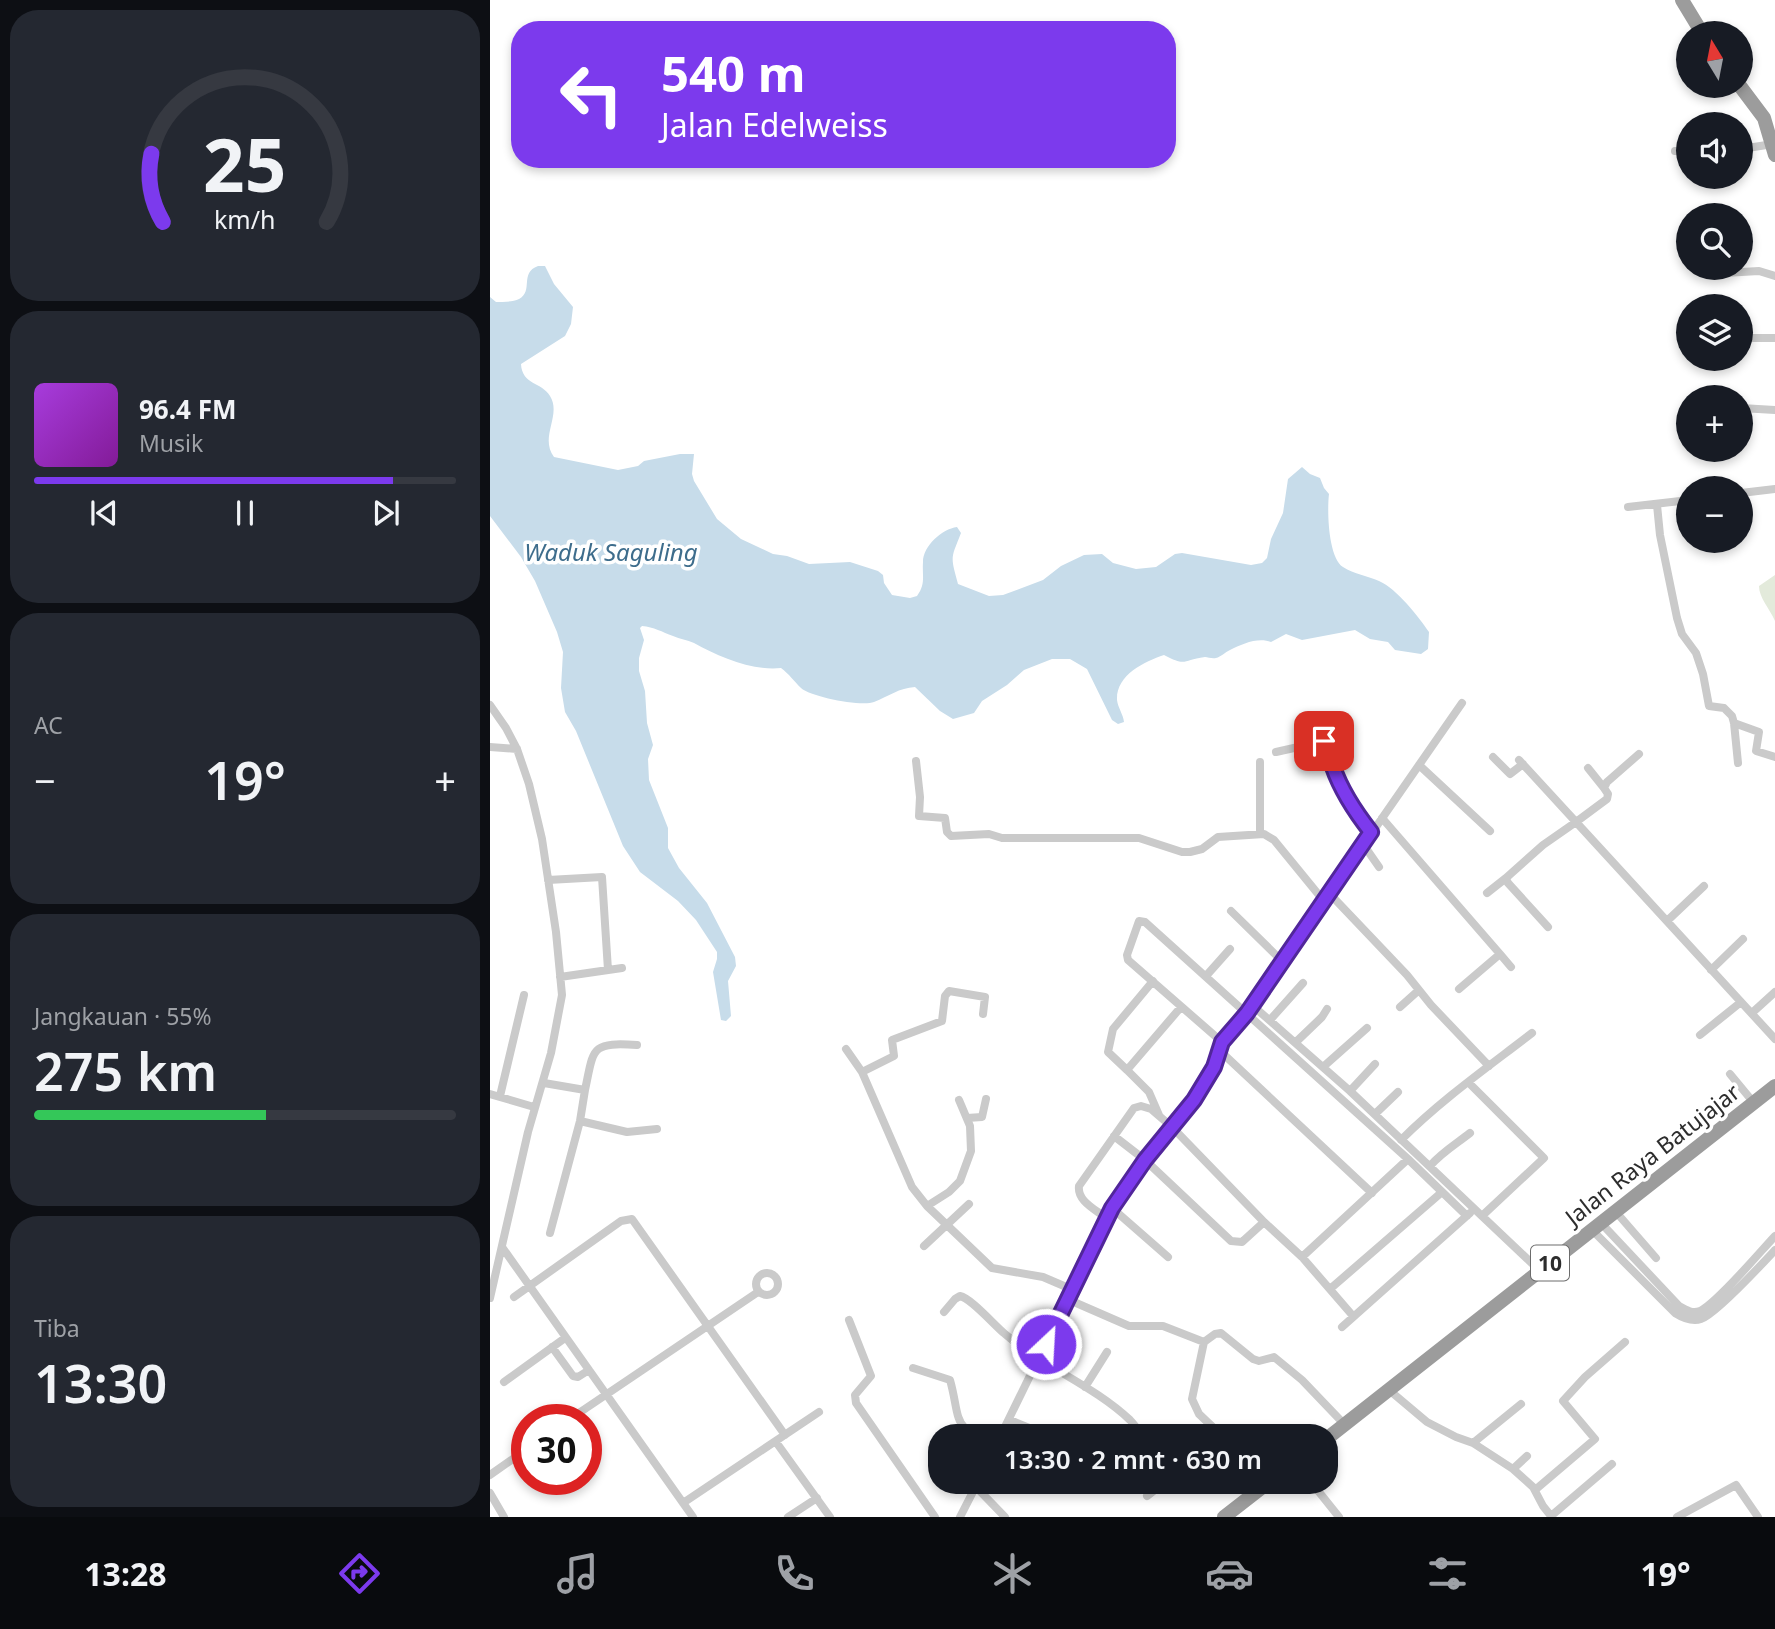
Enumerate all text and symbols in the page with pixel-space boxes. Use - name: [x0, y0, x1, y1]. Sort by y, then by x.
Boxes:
- north arrow: [1676, 21, 1754, 98]
- map controls: [1676, 21, 1753, 553]
- text: 540 m: [661, 40, 806, 106]
- icon: left: [546, 49, 637, 140]
- text: Jalan Edelweiss: [661, 103, 888, 146]
- button: sound: [1676, 112, 1753, 189]
- text: 25: [203, 114, 287, 213]
- text: km/h: [214, 202, 276, 236]
- button: search: [1676, 203, 1753, 280]
- button: layers: [1676, 294, 1753, 371]
- button: +: [1676, 385, 1753, 462]
- text: 96.4 FM: [139, 391, 236, 427]
- text: Musik: [139, 427, 203, 459]
- button: −: [1676, 476, 1753, 553]
- icon: previous: [85, 494, 123, 532]
- icon: pause: [226, 494, 264, 532]
- icon: next: [367, 494, 405, 532]
- water label: Waduk Saguling: [524, 535, 698, 568]
- text: AC: [34, 709, 63, 741]
- pin: [1294, 711, 1354, 771]
- icon: arrive: [1305, 722, 1343, 760]
- text: 19°: [204, 744, 286, 815]
- text: −: [34, 754, 56, 806]
- text: +: [434, 754, 456, 806]
- text: Jangkauan · 55%: [34, 1000, 212, 1032]
- text: 275 km: [34, 1035, 217, 1106]
- street label: Jalan Raya Batujajar: [1556, 1075, 1746, 1234]
- road number: 10: [1531, 1246, 1569, 1280]
- position arrow: [1009, 1307, 1083, 1381]
- text: Tiba: [34, 1312, 80, 1344]
- text: 13:30: [34, 1347, 167, 1418]
- speed limit sign: 30: [511, 1404, 602, 1495]
- text: 13:30 · 2 mnt · 630 m: [1004, 1441, 1262, 1477]
- icon: directions: [335, 1549, 384, 1598]
- icon: music: [553, 1549, 602, 1598]
- icon: phone: [770, 1549, 819, 1598]
- icon: climate: [988, 1549, 1037, 1598]
- icon: car: [1205, 1549, 1254, 1598]
- icon: filters: [1423, 1549, 1472, 1598]
- text: 13:28: [84, 1552, 167, 1595]
- text: 19°: [1640, 1552, 1691, 1595]

